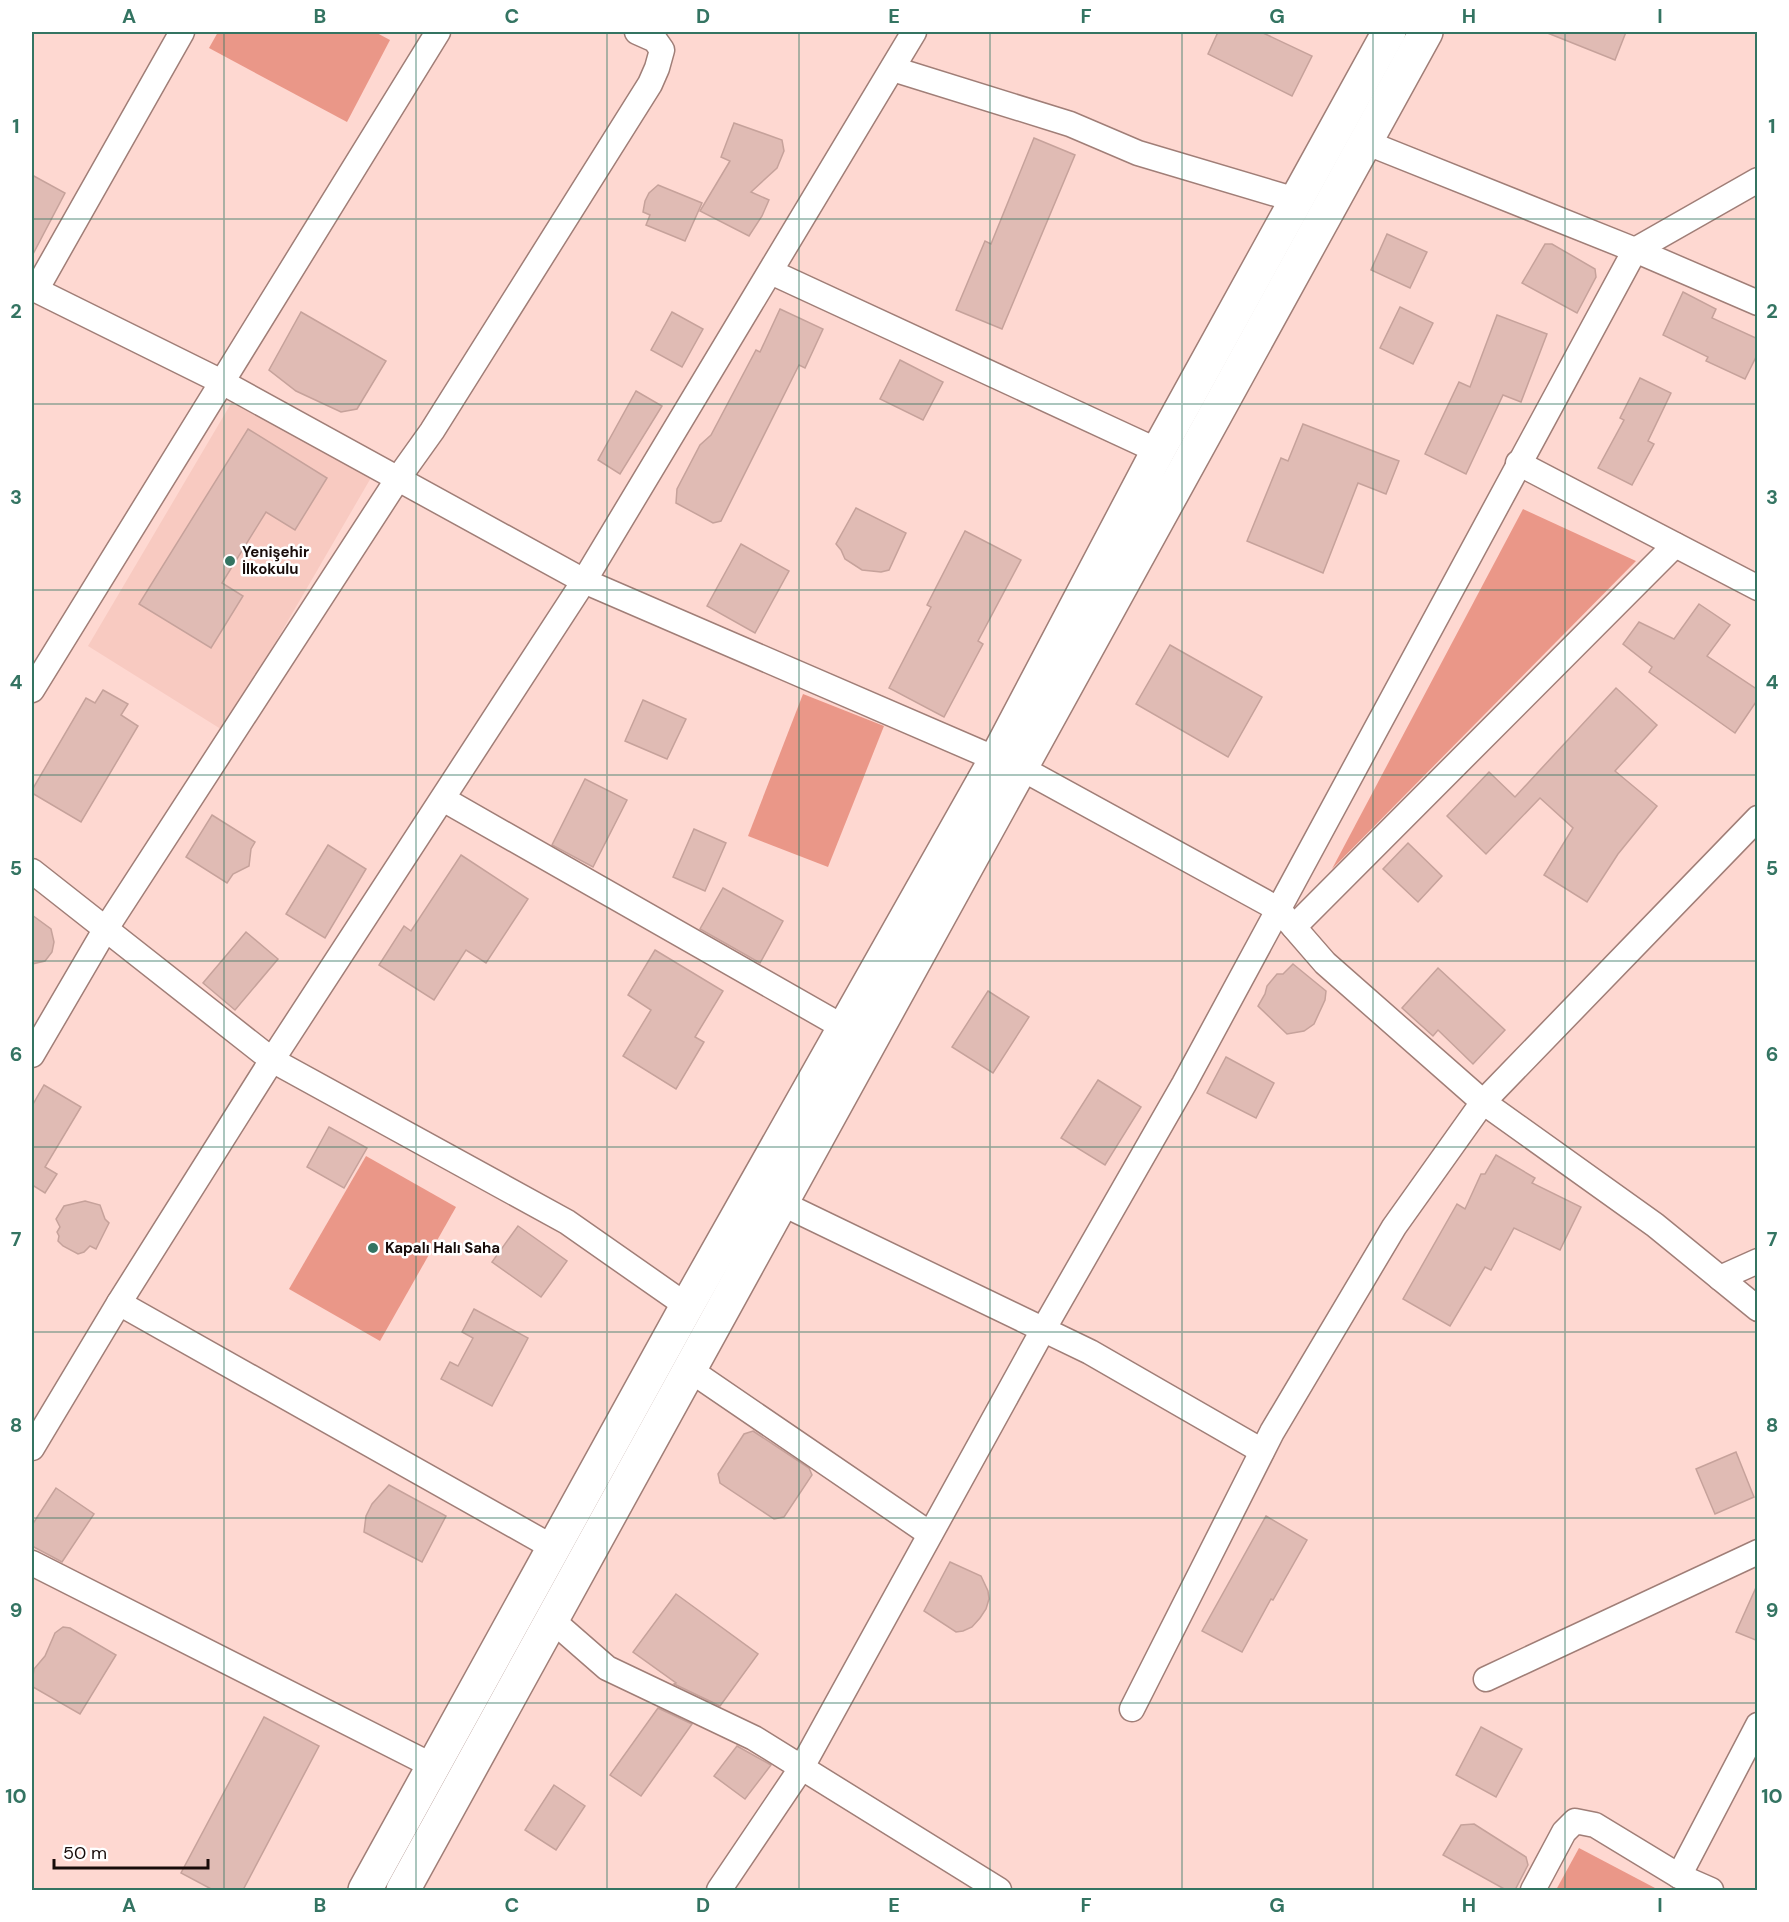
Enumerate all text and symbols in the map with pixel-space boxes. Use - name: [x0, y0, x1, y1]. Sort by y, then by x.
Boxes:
- text: A: [122, 3, 136, 29]
- text: B: [314, 3, 326, 29]
- text: C: [505, 3, 519, 29]
- text: D: [696, 3, 710, 29]
- text: E: [888, 3, 900, 29]
- text: F: [1080, 3, 1092, 29]
- text: G: [1269, 3, 1285, 29]
- text: H: [1462, 3, 1476, 29]
- text: I: [1657, 3, 1663, 29]
- text: 1: [12, 113, 20, 139]
- text: 1: [1768, 113, 1776, 139]
- text: 2: [10, 298, 22, 324]
- text: 2: [1766, 298, 1778, 324]
- text: 3: [10, 484, 22, 510]
- text: 3: [1766, 484, 1778, 510]
- place label: Yenişehir İlkokulu: [242, 542, 309, 579]
- marker: Yenişehir İlkokulu: [223, 554, 237, 568]
- text: 4: [10, 669, 23, 695]
- text: 4: [1766, 669, 1779, 695]
- text: 5: [10, 855, 22, 881]
- text: 5: [1766, 855, 1778, 881]
- text: 6: [10, 1041, 22, 1067]
- text: 6: [1766, 1041, 1778, 1067]
- text: 7: [11, 1226, 22, 1252]
- text: 7: [1767, 1226, 1778, 1252]
- place label: Kapalı Halı Saha: [385, 1238, 500, 1258]
- marker: Kapalı Halı Saha: [366, 1241, 380, 1255]
- text: 8: [10, 1412, 22, 1438]
- text: 8: [1766, 1412, 1778, 1438]
- text: 9: [10, 1597, 22, 1623]
- text: 9: [1766, 1597, 1778, 1623]
- text: 10: [5, 1783, 27, 1809]
- text: 10: [1761, 1783, 1783, 1809]
- scale bar: [54, 1832, 208, 1870]
- text: 50 m: [63, 1841, 107, 1865]
- text: A: [122, 1892, 136, 1918]
- text: B: [314, 1892, 326, 1918]
- text: C: [505, 1892, 519, 1918]
- text: D: [696, 1892, 710, 1918]
- text: E: [888, 1892, 900, 1918]
- text: F: [1080, 1892, 1092, 1918]
- text: G: [1269, 1892, 1285, 1918]
- text: H: [1462, 1892, 1476, 1918]
- text: I: [1657, 1892, 1663, 1918]

